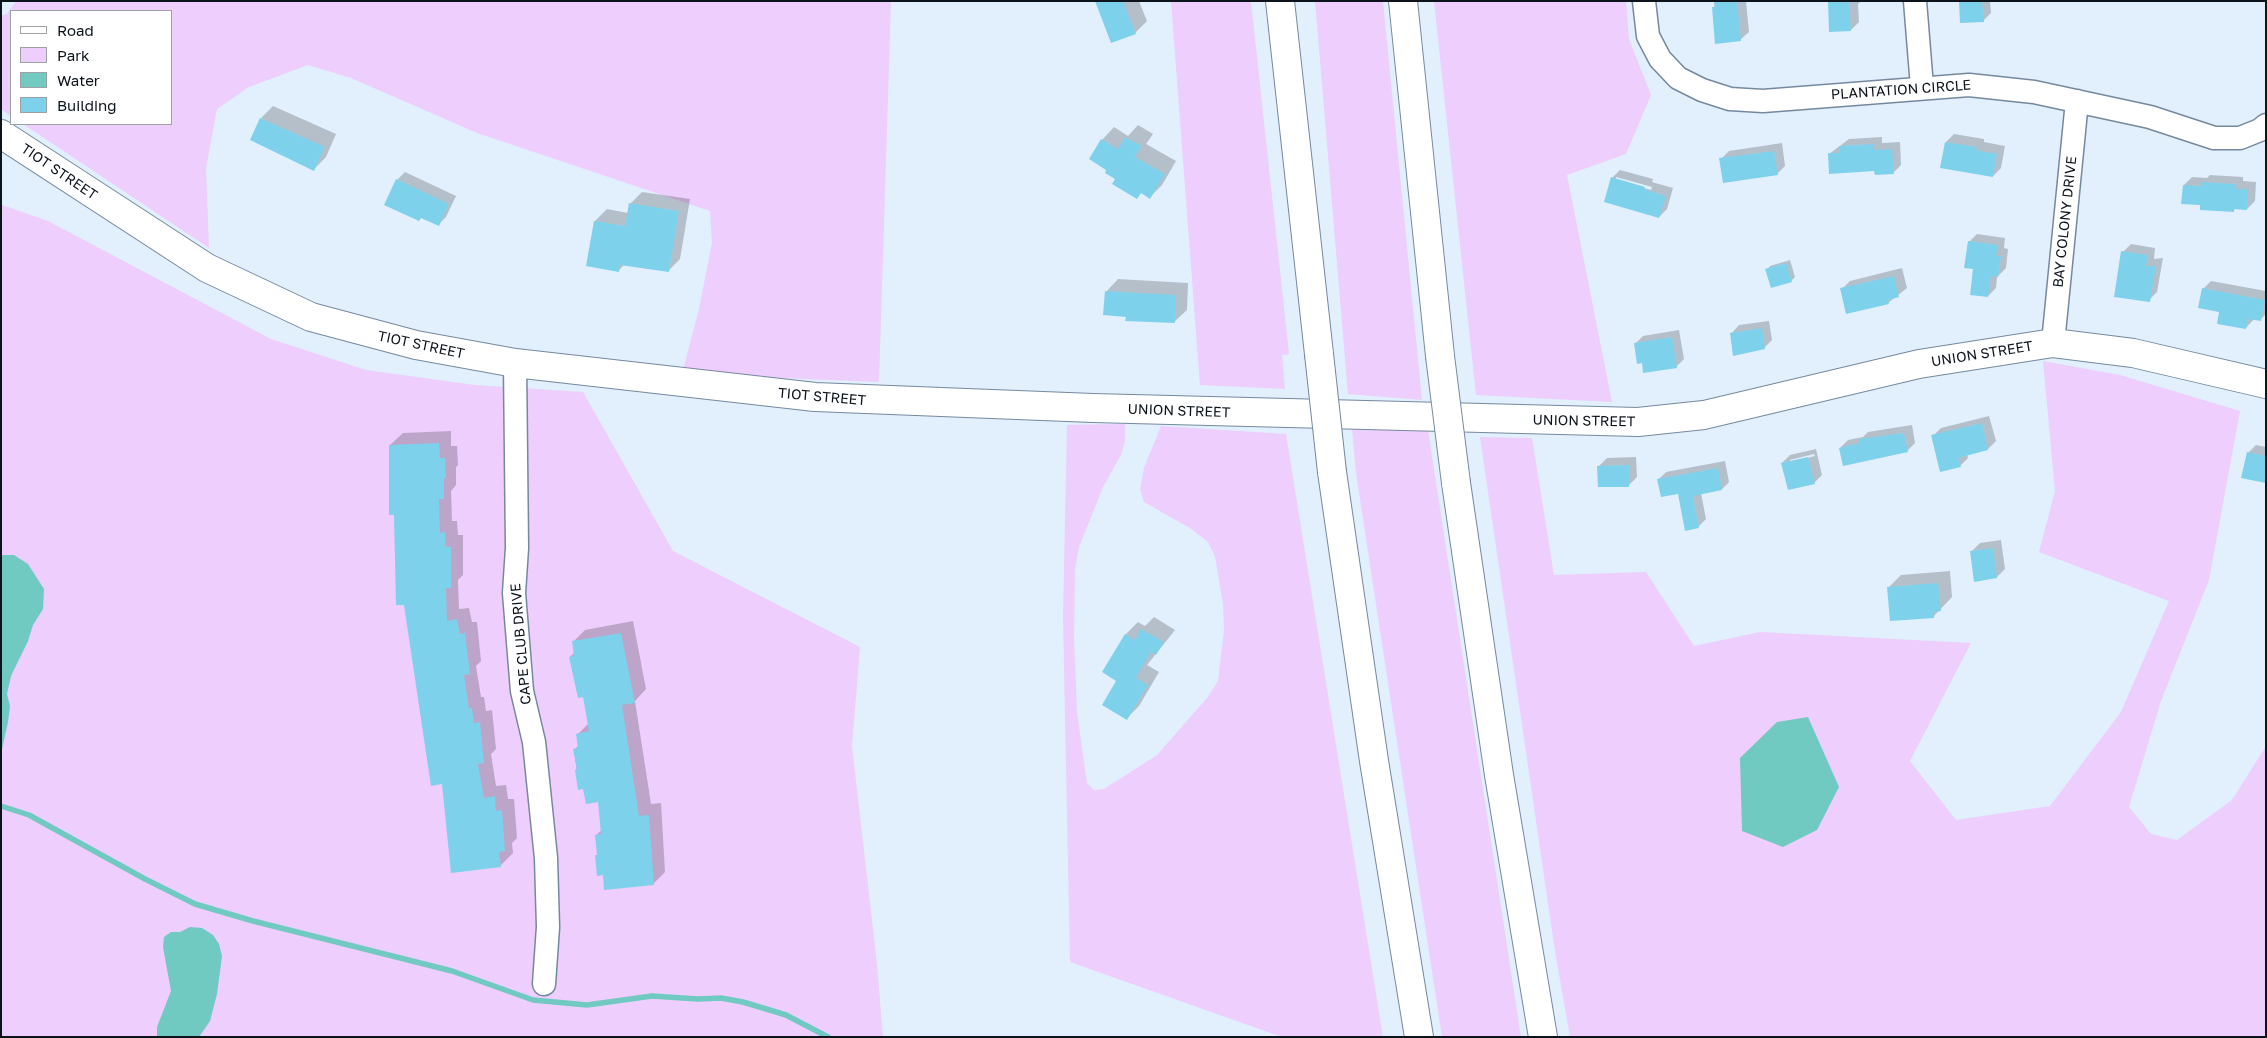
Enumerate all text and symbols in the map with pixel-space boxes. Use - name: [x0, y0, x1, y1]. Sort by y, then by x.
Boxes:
- legend: [10, 10, 172, 125]
- text: Road: [57, 21, 94, 39]
- text: Park: [57, 46, 89, 64]
- text: Water: [57, 71, 100, 89]
- street label: PLANTATION CIRCLE: [1830, 77, 1972, 103]
- text: Building: [57, 96, 117, 114]
- street label: TIOT STREET: [18, 140, 100, 204]
- street label: BAY COLONY DRIVE: [2050, 156, 2080, 288]
- street label: TIOT STREET: [376, 328, 466, 362]
- street label: UNION STREET: [1930, 338, 2034, 370]
- street label: TIOT STREET: [777, 385, 867, 409]
- street label: UNION STREET: [1127, 401, 1231, 421]
- street label: UNION STREET: [1533, 412, 1635, 430]
- street label: CAPE CLUB DRIVE: [507, 583, 535, 705]

